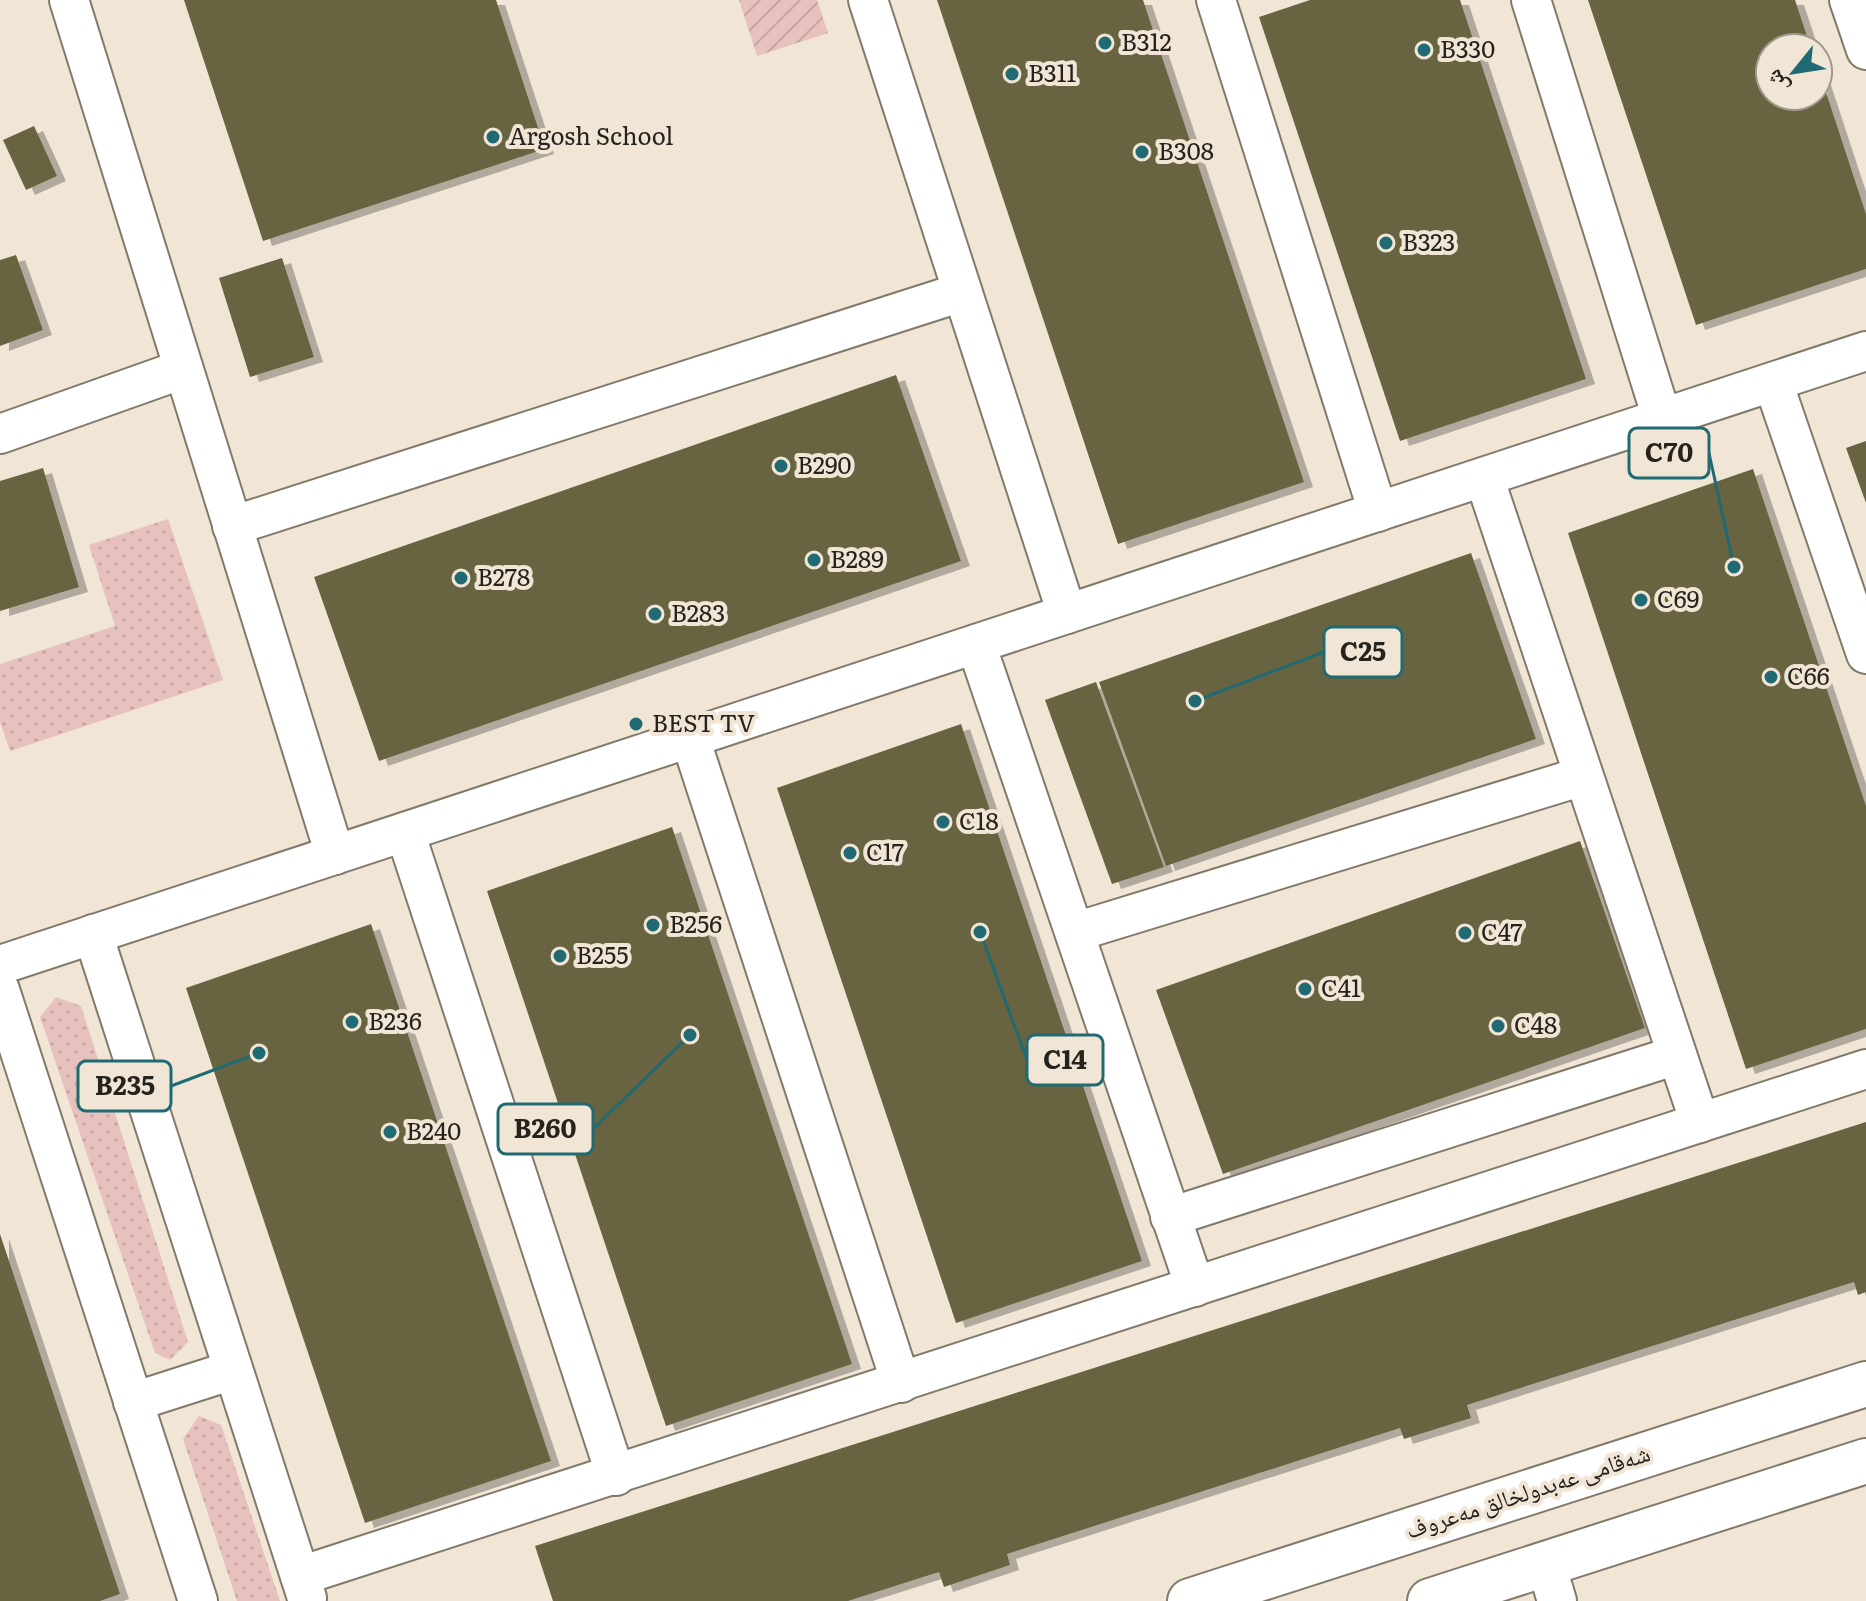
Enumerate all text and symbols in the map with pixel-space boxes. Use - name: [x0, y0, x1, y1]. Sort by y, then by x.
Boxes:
- place label: B312: [1121, 23, 1172, 58]
- place label: B330: [1440, 30, 1495, 65]
- north arrow: [1754, 32, 1834, 112]
- marker: B312: [1096, 34, 1114, 52]
- marker: B330: [1415, 41, 1433, 59]
- place label: B311: [1028, 54, 1077, 89]
- text: ش: [1755, 64, 1796, 101]
- marker: B311: [1003, 65, 1021, 83]
- place label: Argosh School: [509, 117, 673, 152]
- marker: Argosh School: [484, 128, 502, 146]
- place label: B308: [1158, 132, 1214, 167]
- marker: B308: [1133, 143, 1151, 161]
- place label: B323: [1402, 223, 1455, 258]
- marker: B323: [1377, 234, 1395, 252]
- callout: C70: [1629, 428, 1709, 478]
- text: C70: [1645, 431, 1693, 470]
- place label: B290: [797, 446, 852, 481]
- marker: B290: [772, 457, 790, 475]
- place label: B289: [830, 540, 884, 575]
- marker: B289: [805, 551, 823, 569]
- place label: B278: [477, 558, 530, 593]
- marker: B278: [452, 569, 470, 587]
- place label: C69: [1657, 580, 1699, 615]
- marker: C69: [1632, 591, 1650, 609]
- place label: B283: [671, 594, 725, 629]
- marker: B283: [646, 605, 664, 623]
- callout: C25: [1324, 627, 1402, 677]
- text: C25: [1340, 630, 1386, 669]
- place label: C66: [1787, 657, 1830, 692]
- marker: C66: [1762, 668, 1780, 686]
- place label: BEST TV: [652, 704, 755, 739]
- marker: BEST TV: [627, 715, 645, 733]
- place label: C18: [959, 802, 999, 837]
- marker: C18: [934, 813, 952, 831]
- place label: C17: [866, 833, 904, 868]
- marker: C17: [841, 844, 859, 862]
- place label: B256: [669, 905, 722, 940]
- place label: C47: [1481, 913, 1522, 948]
- marker: B256: [644, 916, 662, 934]
- marker: C47: [1456, 924, 1474, 942]
- place label: B255: [576, 936, 628, 971]
- marker: B255: [551, 947, 569, 965]
- place label: C41: [1321, 969, 1361, 1004]
- marker: C41: [1296, 980, 1314, 998]
- place label: B236: [368, 1002, 422, 1037]
- place label: C48: [1514, 1006, 1557, 1041]
- marker: B236: [343, 1013, 361, 1031]
- marker: C48: [1489, 1017, 1507, 1035]
- callout: C14: [1027, 1035, 1103, 1085]
- text: C14: [1043, 1038, 1087, 1077]
- callout: B235: [78, 1061, 171, 1111]
- text: B235: [95, 1064, 155, 1103]
- callout: B260: [498, 1104, 593, 1154]
- text: B260: [513, 1107, 577, 1146]
- place label: B240: [406, 1112, 461, 1147]
- marker: B240: [381, 1123, 399, 1141]
- street label: شەقامی عەبدولخالق مەعروف: [1401, 1434, 1654, 1546]

